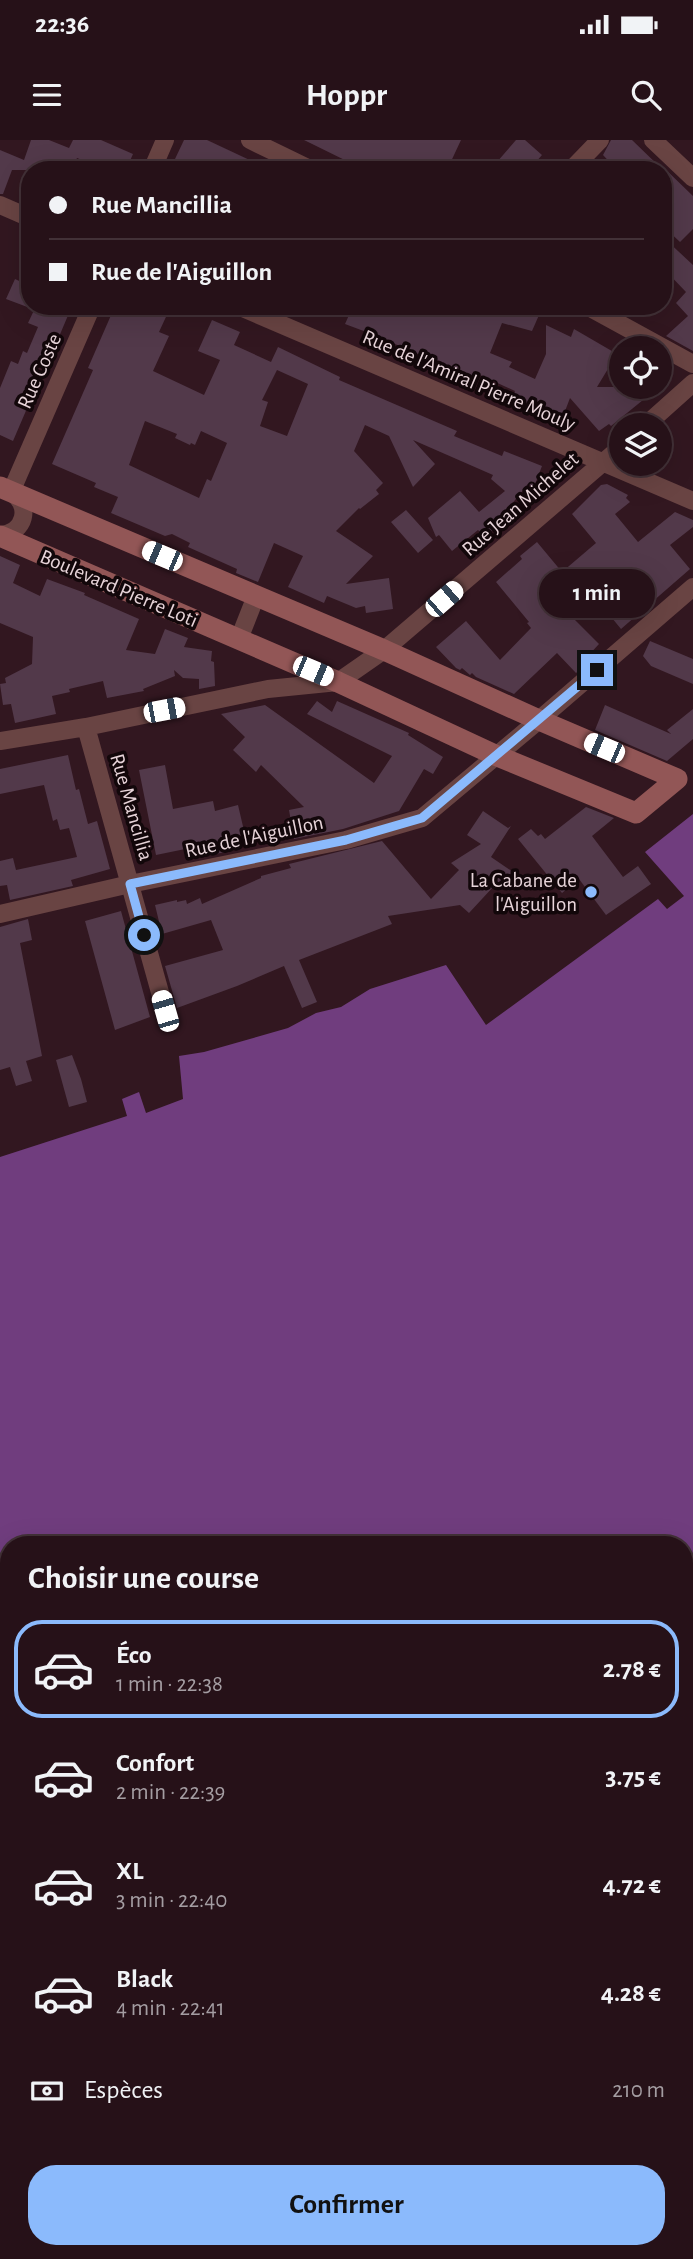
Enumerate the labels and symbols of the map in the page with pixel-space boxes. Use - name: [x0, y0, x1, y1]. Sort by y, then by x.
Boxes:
- street label: Rue de l'Amiral Pierre Mouly: [359, 326, 578, 435]
- street label: Rue Coste: [14, 331, 65, 412]
- street label: Rue Jean Michelet: [458, 448, 583, 560]
- car: [139, 538, 186, 574]
- street label: Boulevard Pierre Loti: [37, 546, 201, 631]
- callout: 1 min: [539, 568, 655, 617]
- car: [422, 577, 467, 621]
- car: [290, 653, 337, 689]
- route end: [581, 654, 613, 686]
- car: [142, 696, 187, 724]
- car: [581, 730, 628, 766]
- street label: Rue Mancillia: [106, 751, 157, 863]
- street label: Rue de l'Aiguillon: [183, 812, 325, 861]
- place label: La Cabane de l'Aiguillon: [470, 870, 577, 915]
- marker: La Cabane de l'Aiguillon: [583, 884, 599, 900]
- route start: [128, 919, 160, 951]
- car: [150, 988, 181, 1034]

